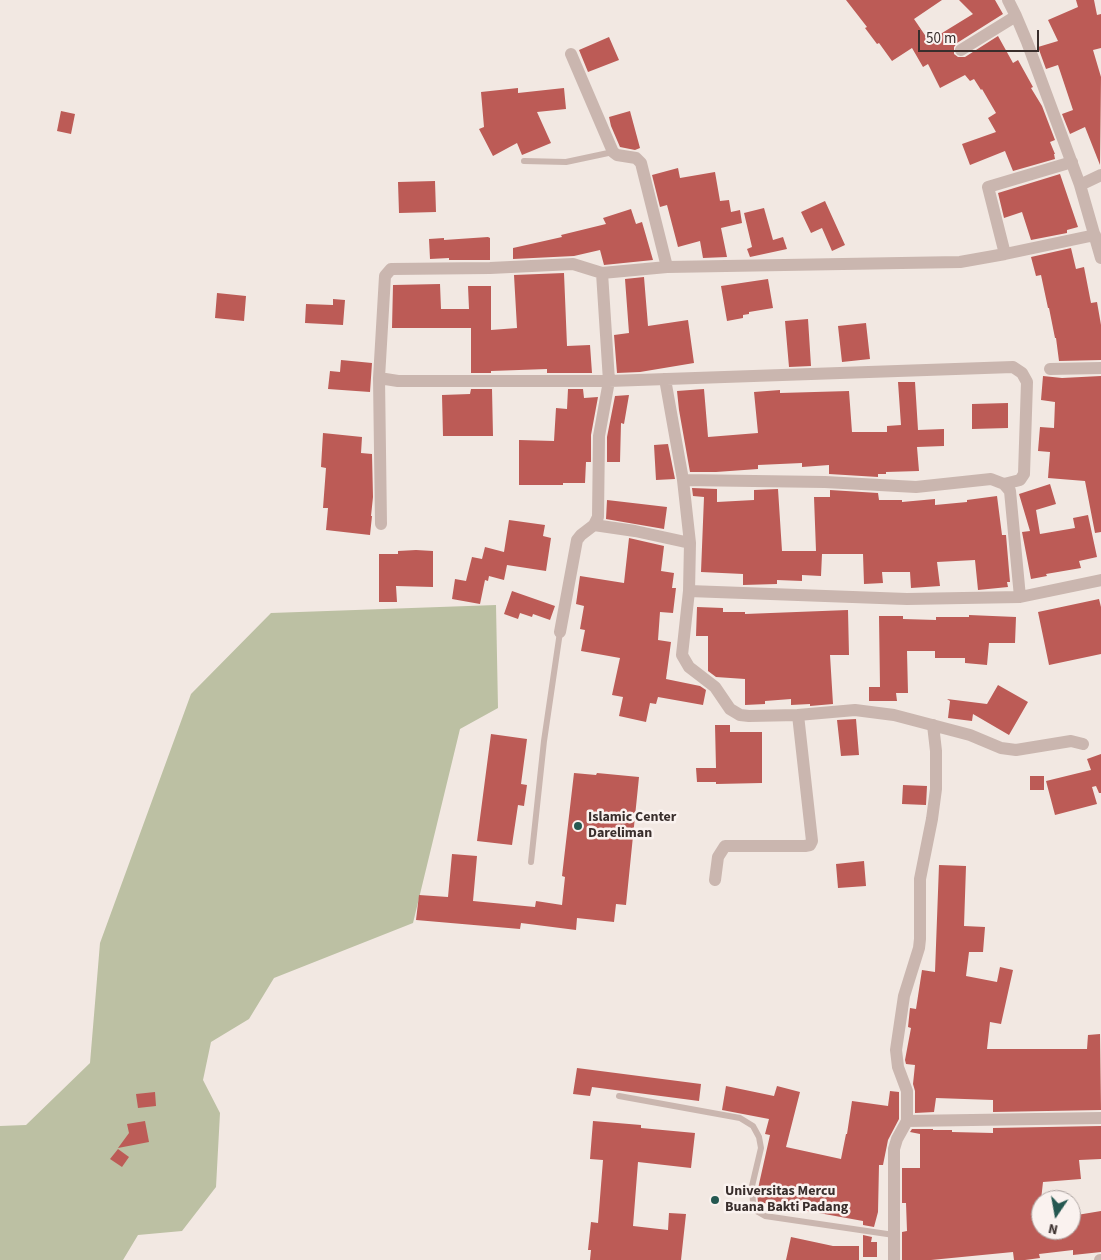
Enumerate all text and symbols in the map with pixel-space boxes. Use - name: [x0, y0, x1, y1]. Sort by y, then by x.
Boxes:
- scale bar: [921, 20, 1042, 52]
- text: 50 m: [926, 28, 956, 49]
- place label: Islamic Center Dareliman: [588, 810, 676, 842]
- marker: Islamic Center Dareliman: [572, 820, 584, 832]
- place label: Universitas Mercu Buana Bakti Padang: [725, 1184, 848, 1216]
- north arrow: [1031, 1190, 1081, 1240]
- marker: Universitas Mercu Buana Bakti Padang: [709, 1194, 721, 1206]
- text: N: [1046, 1218, 1060, 1239]

